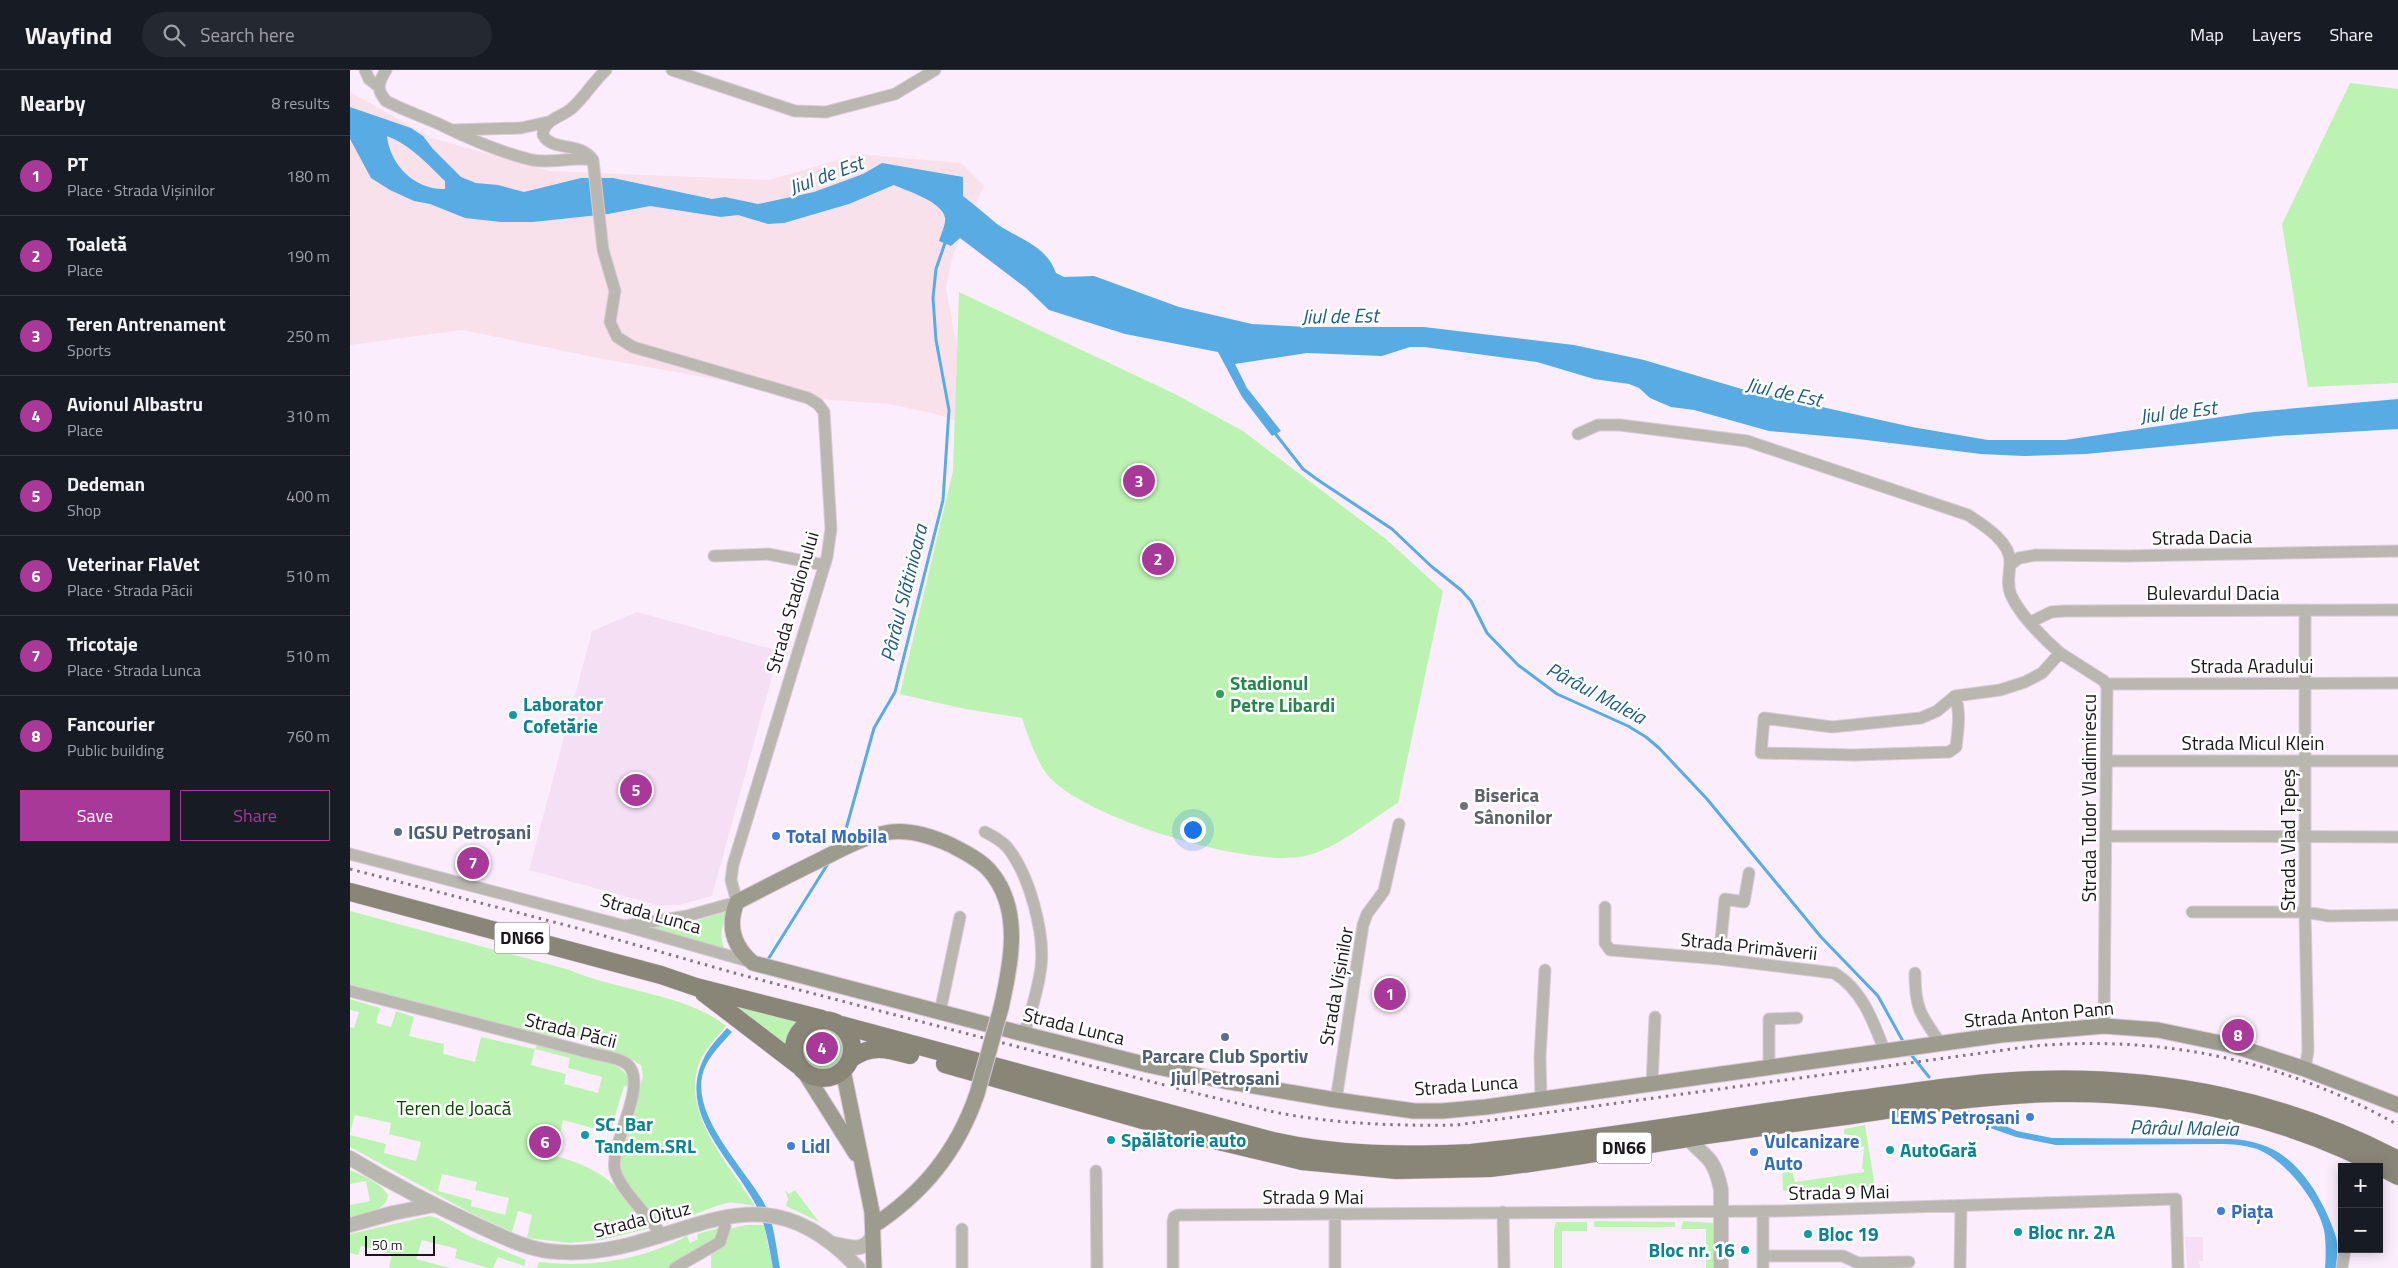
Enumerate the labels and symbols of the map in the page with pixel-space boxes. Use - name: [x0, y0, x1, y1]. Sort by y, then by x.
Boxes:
- water label: Jiul de Est: [784, 146, 870, 202]
- water label: Jiul de Est: [1301, 299, 1381, 332]
- water label: Jiul de Est: [1743, 368, 1827, 415]
- water label: Jiul de Est: [2138, 391, 2221, 432]
- pin: 3: [1123, 462, 1155, 500]
- water label: Pârâul Slătinioara: [871, 520, 936, 665]
- street label: Strada Dacia: [2152, 521, 2253, 552]
- street label: Strada Stadionului: [757, 528, 826, 676]
- pin: 2: [1142, 540, 1174, 578]
- street label: Bulevardul Dacia: [2147, 578, 2280, 607]
- street label: Strada Aradului: [2191, 651, 2313, 680]
- water label: Pârâul Maleia: [1541, 653, 1652, 732]
- place label: Stadionul Petre Libardi: [1230, 668, 1335, 719]
- marker: Stadionul Petre Libardi: [1214, 688, 1226, 700]
- place label: Laborator Cofetărie: [523, 689, 603, 740]
- street label: Strada Tudor Vladimirescu: [2074, 694, 2103, 902]
- marker: Laborator Cofetărie: [507, 709, 519, 721]
- street label: Strada Micul Klein: [2182, 728, 2324, 757]
- street label: Strada Vlad Țepeș: [2273, 769, 2302, 911]
- pin: 5: [620, 771, 652, 809]
- place label: Biserica Sânonilor: [1474, 780, 1552, 831]
- marker: Biserica Sânonilor: [1458, 800, 1470, 812]
- place label: IGSU Petroșani: [408, 817, 531, 846]
- your location: [1180, 817, 1206, 843]
- place label: Total Mobila: [786, 821, 887, 850]
- marker: IGSU Petroșani: [392, 826, 404, 838]
- marker: Total Mobila: [770, 830, 782, 842]
- pin: 7: [457, 844, 489, 882]
- street label: Strada Lunca: [597, 884, 705, 941]
- road number: DN66: [494, 922, 550, 954]
- street label: Strada Vișinilor: [1311, 924, 1360, 1048]
- street label: Strada Primăverii: [1679, 924, 1819, 967]
- pin: 1: [1374, 975, 1406, 1013]
- street label: Strada Anton Pann: [1963, 993, 2115, 1034]
- street label: Strada Lunca: [1020, 999, 1128, 1052]
- street label: Strada Păcii: [522, 1004, 620, 1055]
- pin: 8: [2222, 1016, 2254, 1054]
- pin: 4: [806, 1029, 838, 1067]
- marker: Parcare Club Sportiv Jiul Petroșani: [1219, 1031, 1231, 1043]
- place label: Parcare Club Sportiv Jiul Petroșani: [1142, 1041, 1309, 1092]
- street label: Strada Lunca: [1413, 1066, 1519, 1103]
- park label: Teren de Joacă: [397, 1093, 512, 1122]
- place label: LEMS Petroşani: [1891, 1102, 2020, 1131]
- place label: SC. Bar Tandem.SRL: [595, 1109, 696, 1160]
- marker: LEMS Petroşani: [2024, 1111, 2036, 1123]
- water label: Pârâul Maleia: [2129, 1111, 2240, 1144]
- pin: 6: [529, 1123, 561, 1161]
- place label: Spălătorie auto: [1121, 1125, 1246, 1154]
- place label: Vulcanizare Auto: [1764, 1126, 1860, 1177]
- marker: SC. Bar Tandem.SRL: [579, 1129, 591, 1141]
- place label: Lidl: [801, 1131, 830, 1160]
- road number: DN66: [1596, 1132, 1652, 1164]
- marker: Spălătorie auto: [1105, 1134, 1117, 1146]
- place label: AutoGară: [1900, 1135, 1977, 1164]
- marker: Lidl: [785, 1140, 797, 1152]
- marker: AutoGară: [1884, 1144, 1896, 1156]
- marker: Vulcanizare Auto: [1748, 1146, 1760, 1158]
- street label: Strada 9 Mai: [1788, 1176, 1890, 1207]
- street label: Strada 9 Mai: [1262, 1182, 1364, 1211]
- street label: Strada Oituz: [590, 1193, 693, 1245]
- place label: Piața: [2231, 1196, 2274, 1225]
- marker: Piața: [2215, 1205, 2227, 1217]
- place label: Bloc nr. 2A: [2028, 1217, 2116, 1246]
- place label: Bloc 19: [1818, 1219, 1879, 1248]
- marker: Bloc nr. 2A: [2012, 1226, 2024, 1238]
- marker: Bloc 19: [1802, 1228, 1814, 1240]
- scale bar: [365, 1233, 435, 1256]
- place label: Bloc nr. 16: [1649, 1235, 1735, 1264]
- marker: Bloc nr. 16: [1739, 1244, 1751, 1256]

